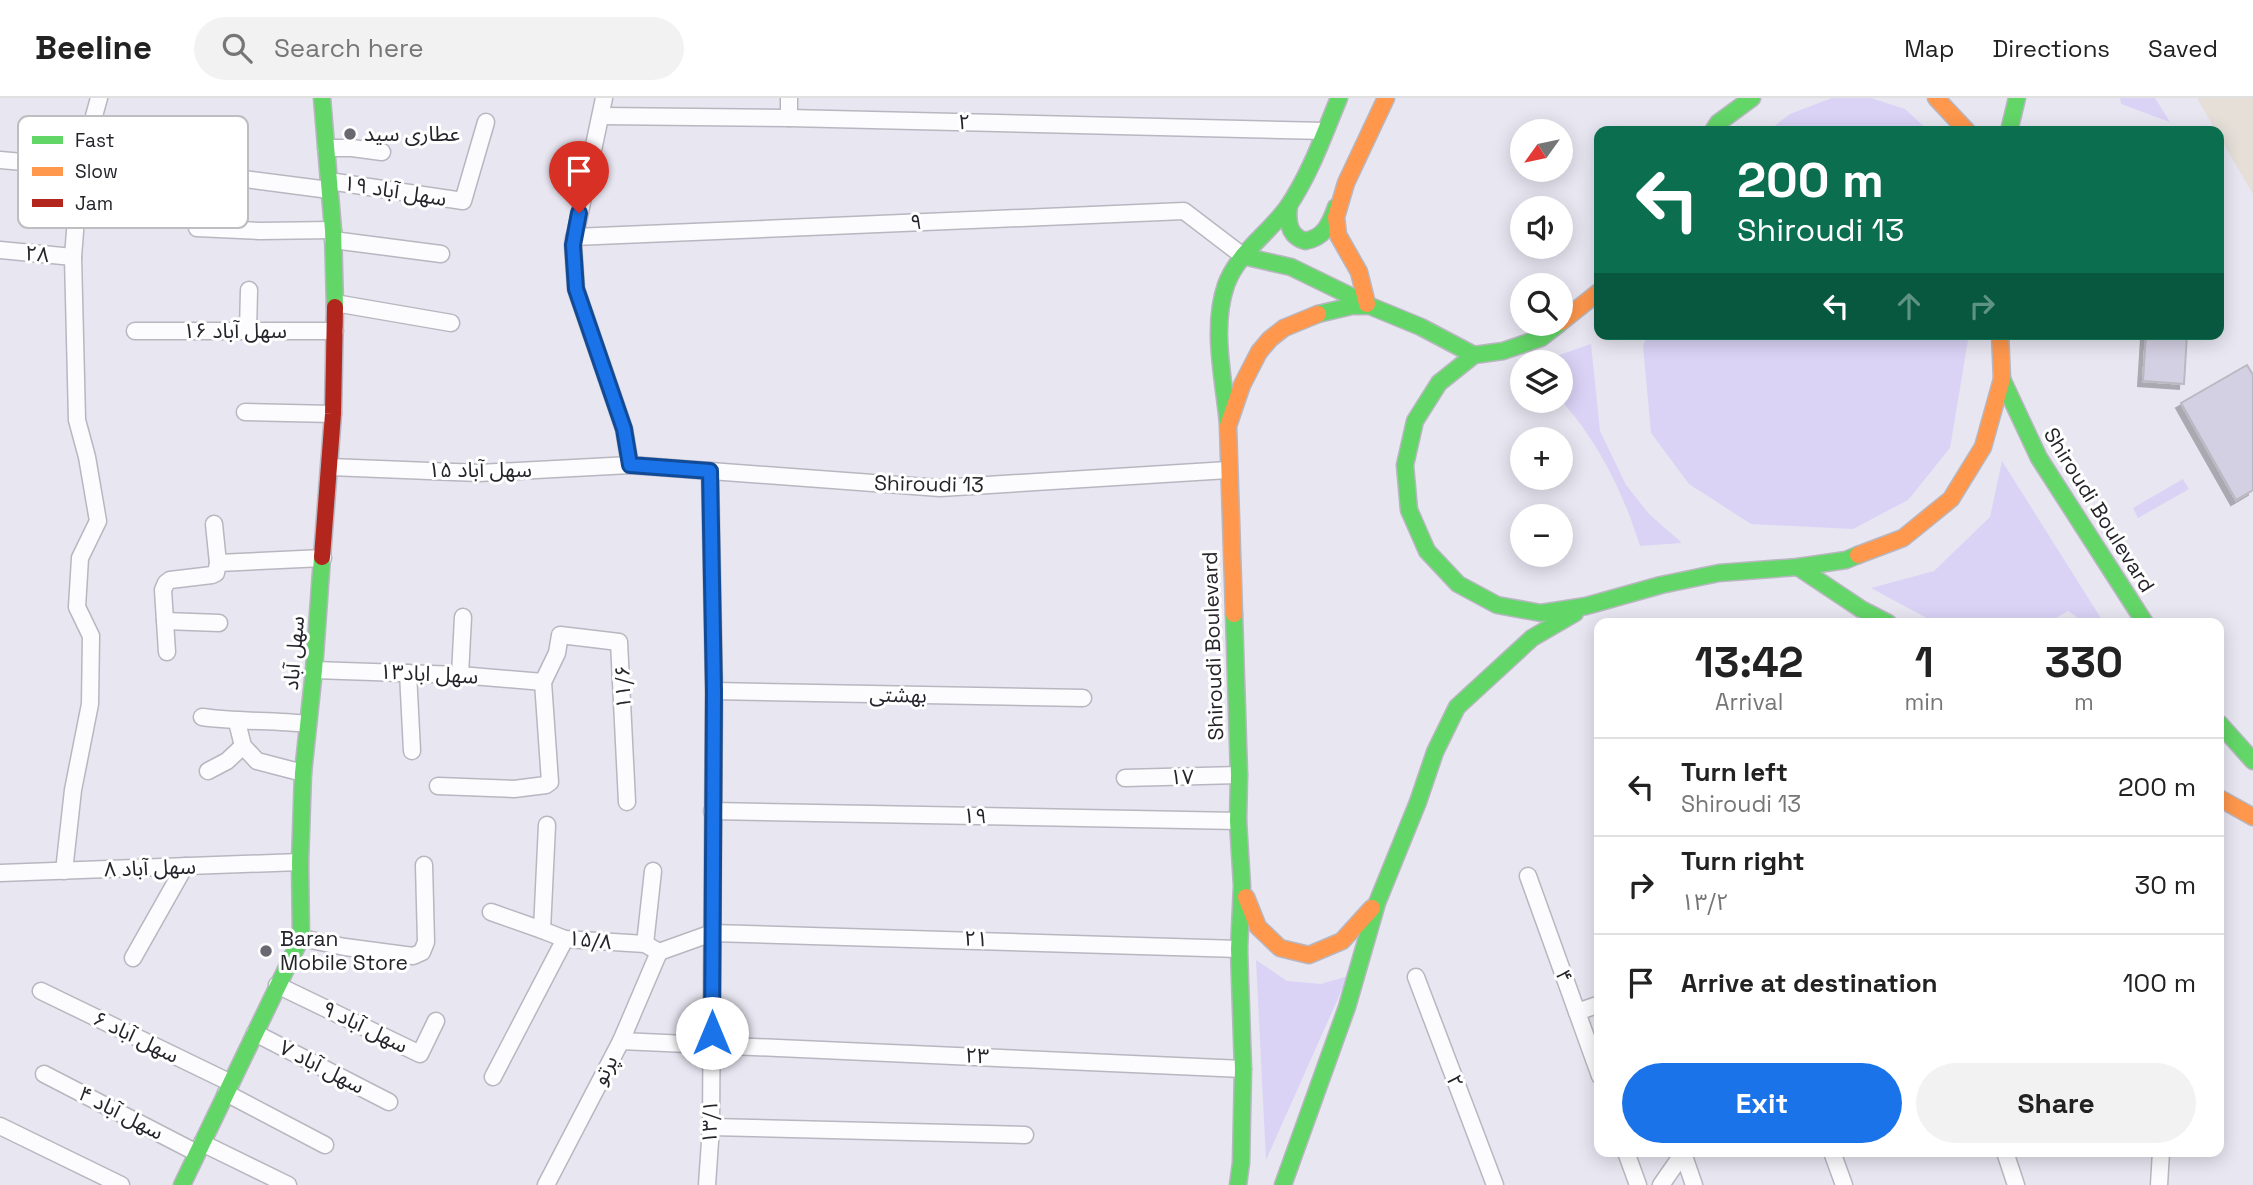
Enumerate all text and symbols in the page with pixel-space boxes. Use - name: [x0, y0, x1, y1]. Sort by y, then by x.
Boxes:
- search box: [194, 17, 684, 80]
- text: Beeline: [35, 27, 152, 69]
- icon: search: [218, 29, 256, 67]
- text: Search here: [274, 31, 424, 65]
- text: Map: [1904, 33, 1954, 64]
- text: Directions: [1992, 33, 2110, 64]
- text: Saved: [2148, 33, 2218, 64]
- street label: ۲: [958, 108, 970, 135]
- legend: [18, 116, 248, 228]
- north arrow: [1510, 119, 1573, 182]
- map controls: [1510, 119, 1573, 567]
- place label: عطاری سید: [364, 120, 460, 147]
- marker: عطاری سید: [342, 126, 358, 142]
- text: Fast: [75, 128, 115, 153]
- pin: [549, 141, 609, 213]
- text: 200 m: [1737, 149, 1884, 211]
- icon: arrive: [560, 152, 598, 190]
- icon: left: [1622, 154, 1713, 245]
- text: Slow: [75, 159, 118, 184]
- street label: سهل آباد ۱۹: [342, 169, 449, 212]
- text: Jam: [75, 191, 113, 216]
- button: sound: [1510, 196, 1573, 259]
- street label: ۹: [910, 208, 922, 235]
- text: Shiroudi 13: [1737, 210, 1904, 250]
- street label: ۲۸: [24, 239, 50, 268]
- button: search: [1510, 273, 1573, 336]
- icon: left: [1817, 287, 1855, 325]
- icon: ahead: [1890, 287, 1928, 325]
- icon: right: [1963, 287, 2001, 325]
- street label: سهل آباد ۱۶: [183, 317, 287, 344]
- button: layers: [1510, 350, 1573, 413]
- street label: Shiroudi Boulevard: [2038, 422, 2161, 597]
- button: +: [1510, 427, 1573, 490]
- street label: سهل آباد ۱۵: [428, 456, 532, 483]
- street label: Shiroudi 13: [874, 469, 984, 498]
- button: −: [1510, 504, 1573, 567]
- street label: Shiroudi Boulevard: [1196, 551, 1229, 741]
- street label: سهل آباد: [277, 615, 310, 691]
- text: 13:42: [1695, 636, 1804, 689]
- text: 1: [1915, 636, 1934, 689]
- text: 330: [2045, 636, 2123, 689]
- street label: سهل اباد۱۳: [379, 657, 479, 690]
- street label: ۱۱/۶: [608, 665, 637, 709]
- street label: بهشتی: [869, 681, 927, 708]
- text: Arrival: [1715, 687, 1783, 717]
- text: min: [1904, 687, 1944, 717]
- text: m: [2074, 687, 2094, 717]
- text: Turn left: [1681, 755, 1788, 789]
- street label: ۱۷: [1170, 763, 1194, 790]
- icon: left: [1622, 768, 1660, 806]
- text: 200 m: [2118, 770, 2196, 804]
- text: Shiroudi 13: [1681, 789, 1801, 819]
- street label: ۱۹: [963, 802, 987, 829]
- text: Turn right: [1681, 844, 1805, 878]
- street label: سهل آباد ۸: [104, 852, 196, 883]
- icon: right: [1622, 866, 1660, 904]
- text: 30 m: [2135, 868, 2196, 902]
- text: ۱۳/۲: [1681, 887, 1729, 917]
- street label: ۱۵/۸: [567, 924, 613, 955]
- place label: Baran Mobile Store: [280, 925, 408, 976]
- street label: ۲۱: [964, 925, 988, 952]
- marker: Baran Mobile Store: [258, 943, 274, 959]
- icon: arrive: [1622, 964, 1660, 1002]
- street label: ۴: [1550, 966, 1579, 986]
- text: Arrive at destination: [1681, 966, 1938, 1000]
- text: 100 m: [2123, 966, 2196, 1000]
- street label: سهل آباد ۹: [318, 994, 412, 1059]
- position arrow: [675, 996, 749, 1070]
- street label: سهل آباد ۶: [89, 1004, 183, 1069]
- street label: سهل آباد ۷: [275, 1034, 369, 1099]
- street label: ۲۳: [964, 1041, 990, 1070]
- street label: پرتو: [586, 1050, 624, 1089]
- button: Exit: [1622, 1063, 1902, 1143]
- button: Share: [1916, 1063, 2196, 1143]
- street label: ۲: [1441, 1070, 1470, 1091]
- street label: سهل آباد ۴: [74, 1080, 168, 1145]
- street label: ۱۳/۱: [696, 1100, 723, 1144]

